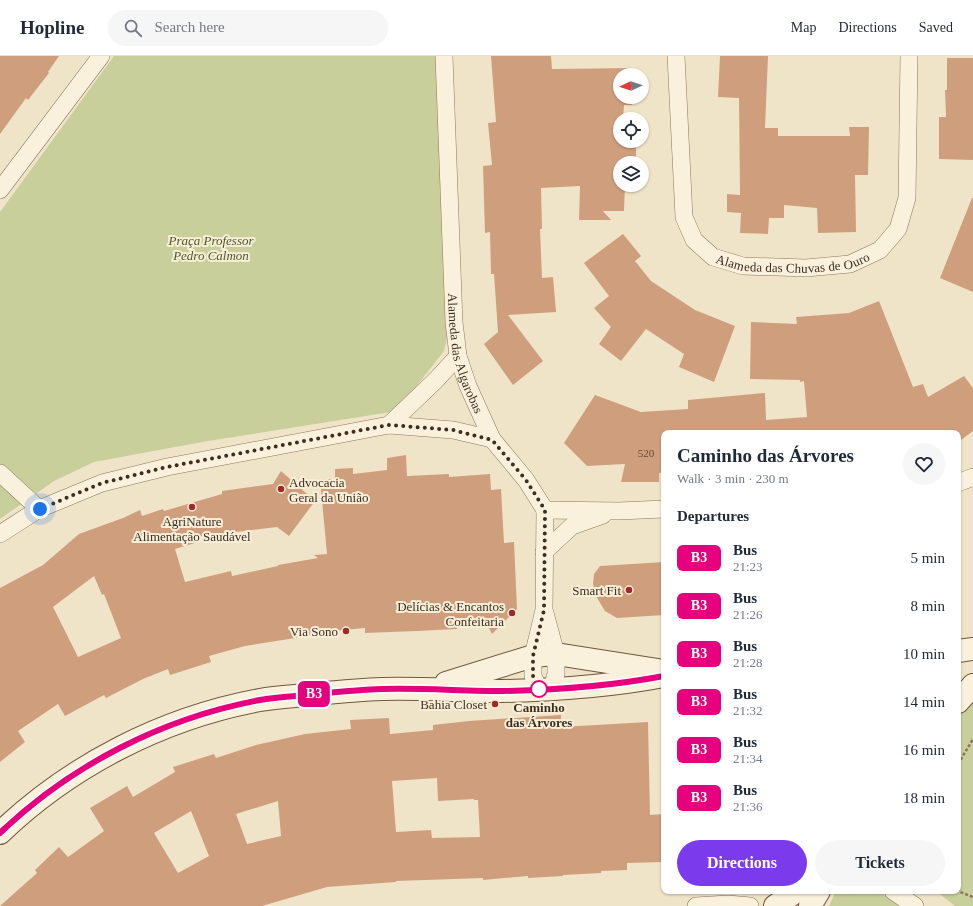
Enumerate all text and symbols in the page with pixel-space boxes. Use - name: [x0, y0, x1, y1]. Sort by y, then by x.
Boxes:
- search box: [108, 10, 388, 46]
- text: Hopline: [20, 17, 84, 38]
- icon: search: [122, 17, 144, 39]
- text: Search here: [154, 19, 225, 35]
- text: Map: [791, 20, 816, 35]
- text: Directions: [838, 20, 897, 35]
- text: Saved: [919, 20, 953, 35]
- north arrow: [613, 68, 649, 104]
- map controls: [613, 68, 649, 192]
- button: locate: [613, 112, 649, 148]
- button: layers: [613, 156, 649, 192]
- park label: Praça Professor Pedro Calmon: [167, 233, 254, 263]
- street label: Alameda das Chuvas de Ouro: [714, 249, 872, 276]
- street label: Alameda das Algarobas: [445, 293, 486, 415]
- button: heart: [903, 443, 945, 485]
- text: Caminho das Árvores: [677, 445, 854, 466]
- house number: 520: [638, 447, 655, 459]
- text: Walk · 3 min · 230 m: [677, 471, 789, 486]
- place label: Advocacia Geral da União: [289, 475, 368, 505]
- marker: Advocacia Geral da União: [276, 484, 286, 494]
- your location: [30, 499, 50, 519]
- marker: AgriNature Alimentação Saudável: [187, 502, 197, 512]
- text: Departures: [677, 508, 749, 524]
- place label: AgriNature Alimentação Saudável: [133, 514, 251, 544]
- text: Bus: [733, 542, 757, 558]
- text: B3: [691, 550, 707, 565]
- text: 5 min: [910, 550, 945, 566]
- text: 21:23: [733, 559, 763, 574]
- place label: Smart Fit: [572, 583, 621, 598]
- marker: Smart Fit: [624, 585, 634, 595]
- text: Bus: [733, 590, 757, 606]
- text: B3: [691, 598, 707, 613]
- text: 8 min: [910, 598, 945, 614]
- place label: Delícias & Encantos Confeitaria: [397, 599, 504, 629]
- text: 21:26: [733, 607, 763, 622]
- marker: Delícias & Encantos Confeitaria: [507, 608, 517, 618]
- place label: Via Sono: [290, 624, 338, 639]
- marker: Via Sono: [341, 626, 351, 636]
- text: Bus: [733, 638, 757, 654]
- text: B3: [691, 646, 707, 661]
- text: 10 min: [903, 646, 945, 662]
- text: 21:28: [733, 655, 763, 670]
- marker: Caminho das Árvores: [530, 680, 548, 698]
- line badge: B3: [296, 681, 332, 707]
- text: B3: [306, 686, 322, 701]
- text: Bus: [733, 686, 757, 702]
- text: B3: [691, 694, 707, 709]
- text: 14 min: [903, 694, 945, 710]
- place label: Bahia Closet: [420, 697, 487, 712]
- marker: Bahia Closet: [490, 699, 500, 709]
- place label: Caminho das Árvores: [506, 700, 572, 730]
- text: 21:32: [733, 703, 763, 718]
- text: Bus: [733, 734, 757, 750]
- text: B3: [691, 742, 707, 757]
- text: 16 min: [903, 742, 945, 758]
- text: 21:34: [733, 751, 763, 766]
- text: Bus: [733, 782, 757, 798]
- text: B3: [691, 790, 707, 805]
- text: 18 min: [903, 790, 945, 806]
- text: 21:36: [733, 799, 763, 814]
- button: Directions: [677, 840, 807, 886]
- button: Tickets: [815, 840, 945, 886]

